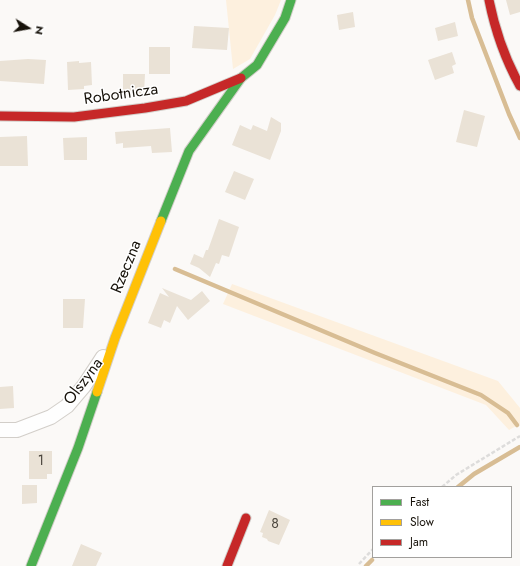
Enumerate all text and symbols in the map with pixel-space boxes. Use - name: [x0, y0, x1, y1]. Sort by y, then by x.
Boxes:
- north arrow: [8, 8, 48, 48]
- text: N: [31, 24, 48, 36]
- street label: Robotnicza: [83, 80, 159, 110]
- street label: Rzeczna: [108, 238, 146, 296]
- street label: Olszyna: [60, 355, 108, 409]
- house number: 1: [38, 454, 44, 470]
- legend: [372, 486, 512, 558]
- text: Fast: [410, 493, 429, 511]
- text: Slow: [410, 513, 434, 531]
- house number: 8: [271, 517, 279, 533]
- text: Jam: [410, 533, 428, 551]

